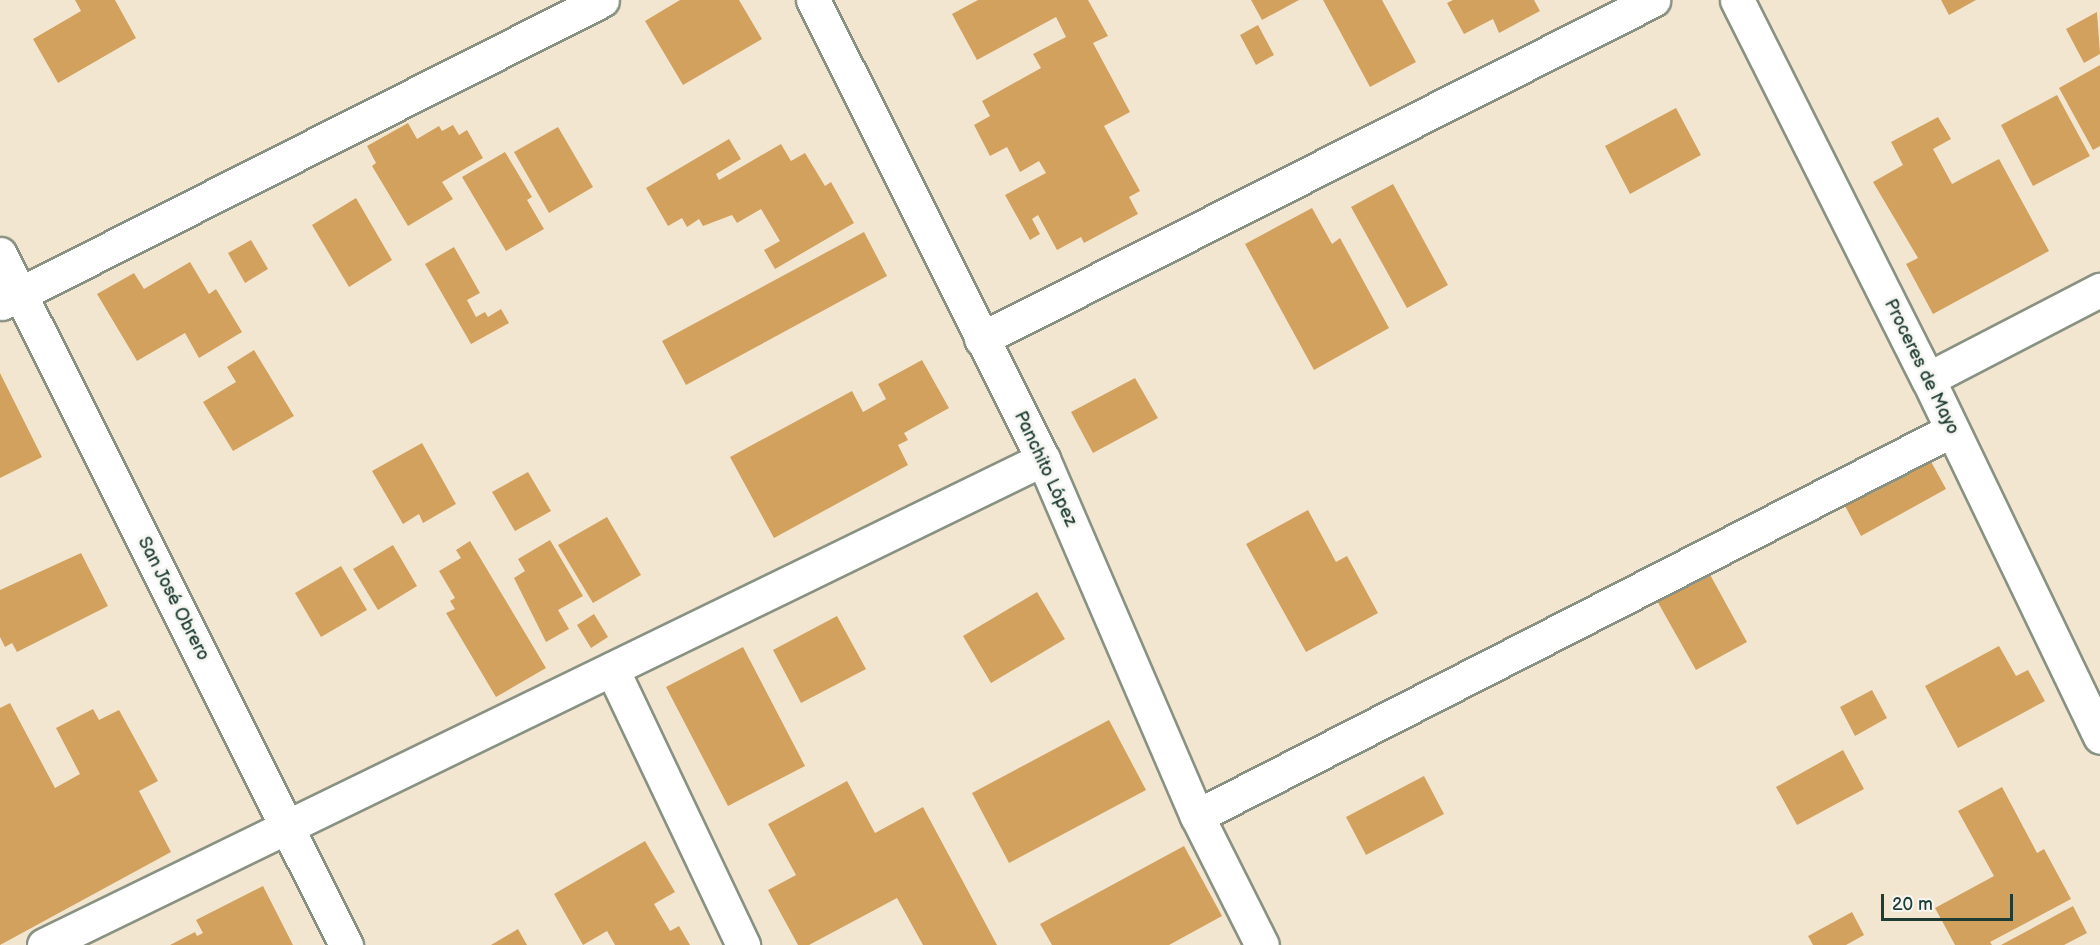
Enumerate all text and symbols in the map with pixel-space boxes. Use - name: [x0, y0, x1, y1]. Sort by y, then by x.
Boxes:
- street label: Proceres de Mayo: [1879, 296, 1963, 438]
- street label: Panchito López: [1009, 408, 1081, 530]
- street label: San José Obrero: [132, 533, 214, 665]
- scale bar: [1884, 882, 2016, 920]
- text: 20 m: [1892, 894, 1933, 915]

